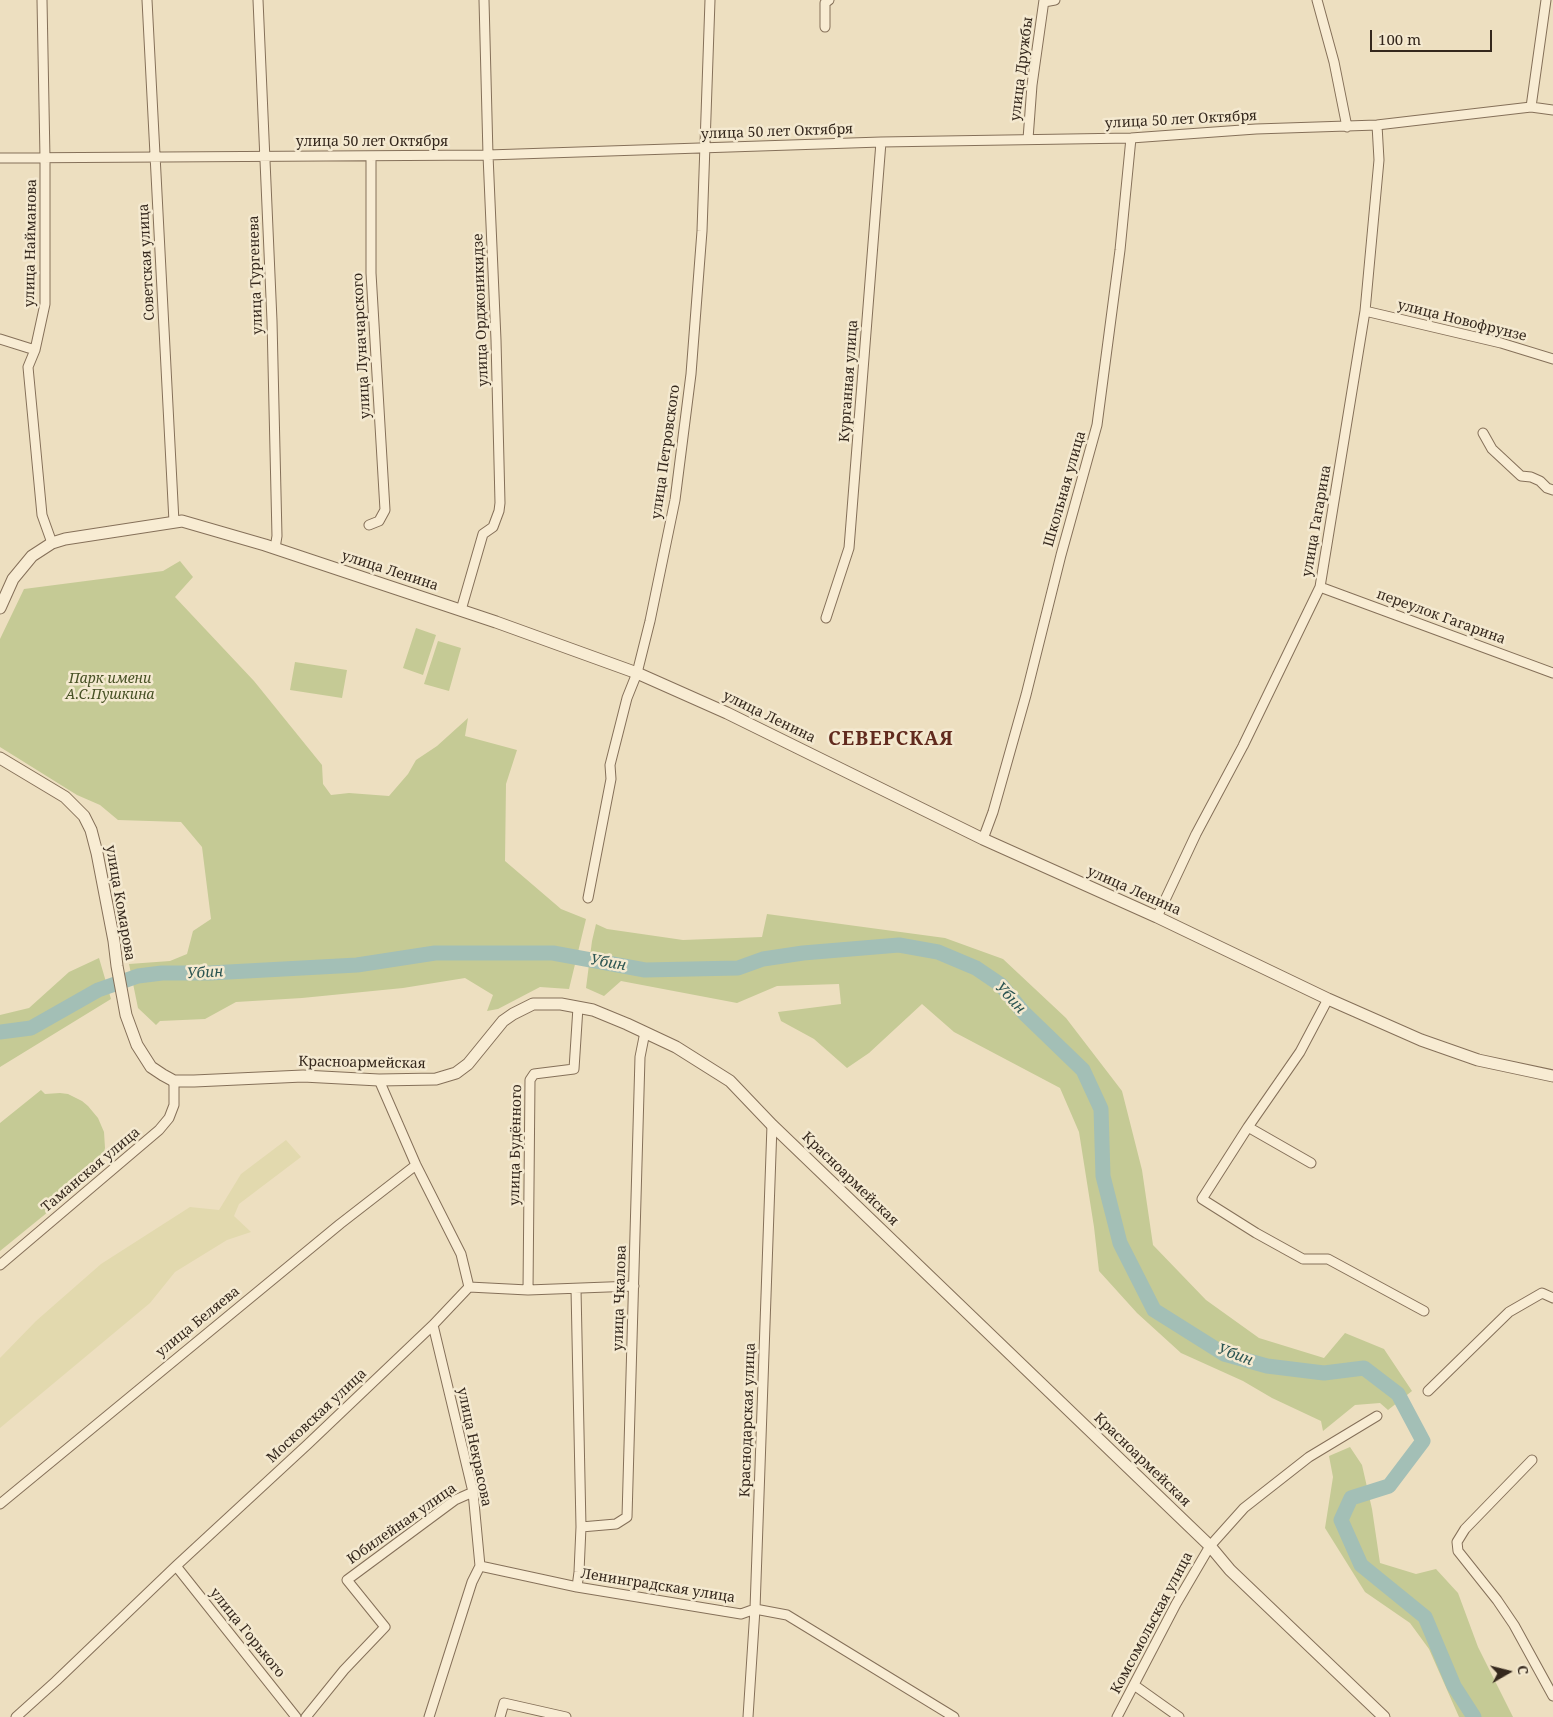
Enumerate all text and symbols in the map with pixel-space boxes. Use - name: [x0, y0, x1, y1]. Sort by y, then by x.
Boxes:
- street label: улица Дружбы: [1007, 16, 1037, 122]
- scale bar: [1373, 20, 1496, 52]
- text: 100 m: [1378, 29, 1421, 49]
- street label: улица 50 лет Октября: [1104, 108, 1258, 132]
- street label: улица 50 лет Октября: [701, 121, 853, 143]
- street label: улица 50 лет Октября: [296, 134, 448, 150]
- street label: улица Найманова: [21, 179, 41, 307]
- street label: Советская улица: [136, 203, 158, 321]
- street label: улица Тургенева: [246, 215, 266, 335]
- street label: улица Орджоникидзе: [470, 233, 492, 387]
- street label: улица Луначарского: [350, 273, 374, 419]
- street label: улица Новофрунзе: [1396, 297, 1528, 345]
- street label: Курганная улица: [836, 319, 862, 443]
- street label: улица Петровского: [648, 384, 684, 520]
- street label: Школьная улица: [1040, 429, 1090, 549]
- street label: улица Гагарина: [1299, 464, 1335, 578]
- street label: улица Ленина: [339, 547, 441, 595]
- street label: переулок Гагарина: [1374, 586, 1508, 648]
- park label: Парк имени А.С.Пушкина: [66, 671, 154, 704]
- street label: улица Ленина: [720, 687, 818, 747]
- district label: СЕВЕРСКАЯ: [827, 729, 955, 751]
- street label: улица Комарова: [102, 844, 138, 962]
- street label: улица Ленина: [1085, 863, 1183, 919]
- water label: Убин: [589, 951, 627, 975]
- water label: Убин: [186, 963, 224, 983]
- water label: Убин: [991, 979, 1029, 1017]
- street label: Красноармейская: [298, 1053, 426, 1073]
- street label: улица Будённого: [507, 1084, 525, 1206]
- street label: Таманская улица: [38, 1124, 144, 1216]
- street label: Красноармейская: [798, 1129, 902, 1229]
- street label: улица Чкалова: [610, 1245, 630, 1351]
- street label: улица Беляева: [153, 1283, 243, 1361]
- water label: Убин: [1215, 1340, 1255, 1370]
- street label: Краснодарская улица: [737, 1342, 759, 1498]
- street label: Московская улица: [264, 1365, 370, 1467]
- street label: улица Некрасова: [453, 1386, 495, 1508]
- street label: Красноармейская: [1090, 1410, 1194, 1510]
- street label: Юбилейная улица: [344, 1480, 460, 1568]
- street label: Комсомольская улица: [1107, 1549, 1197, 1697]
- street label: Ленинградская улица: [580, 1565, 736, 1607]
- street label: улица Горького: [206, 1585, 288, 1681]
- north arrow: [1483, 1647, 1533, 1697]
- text: С: [1513, 1664, 1533, 1676]

